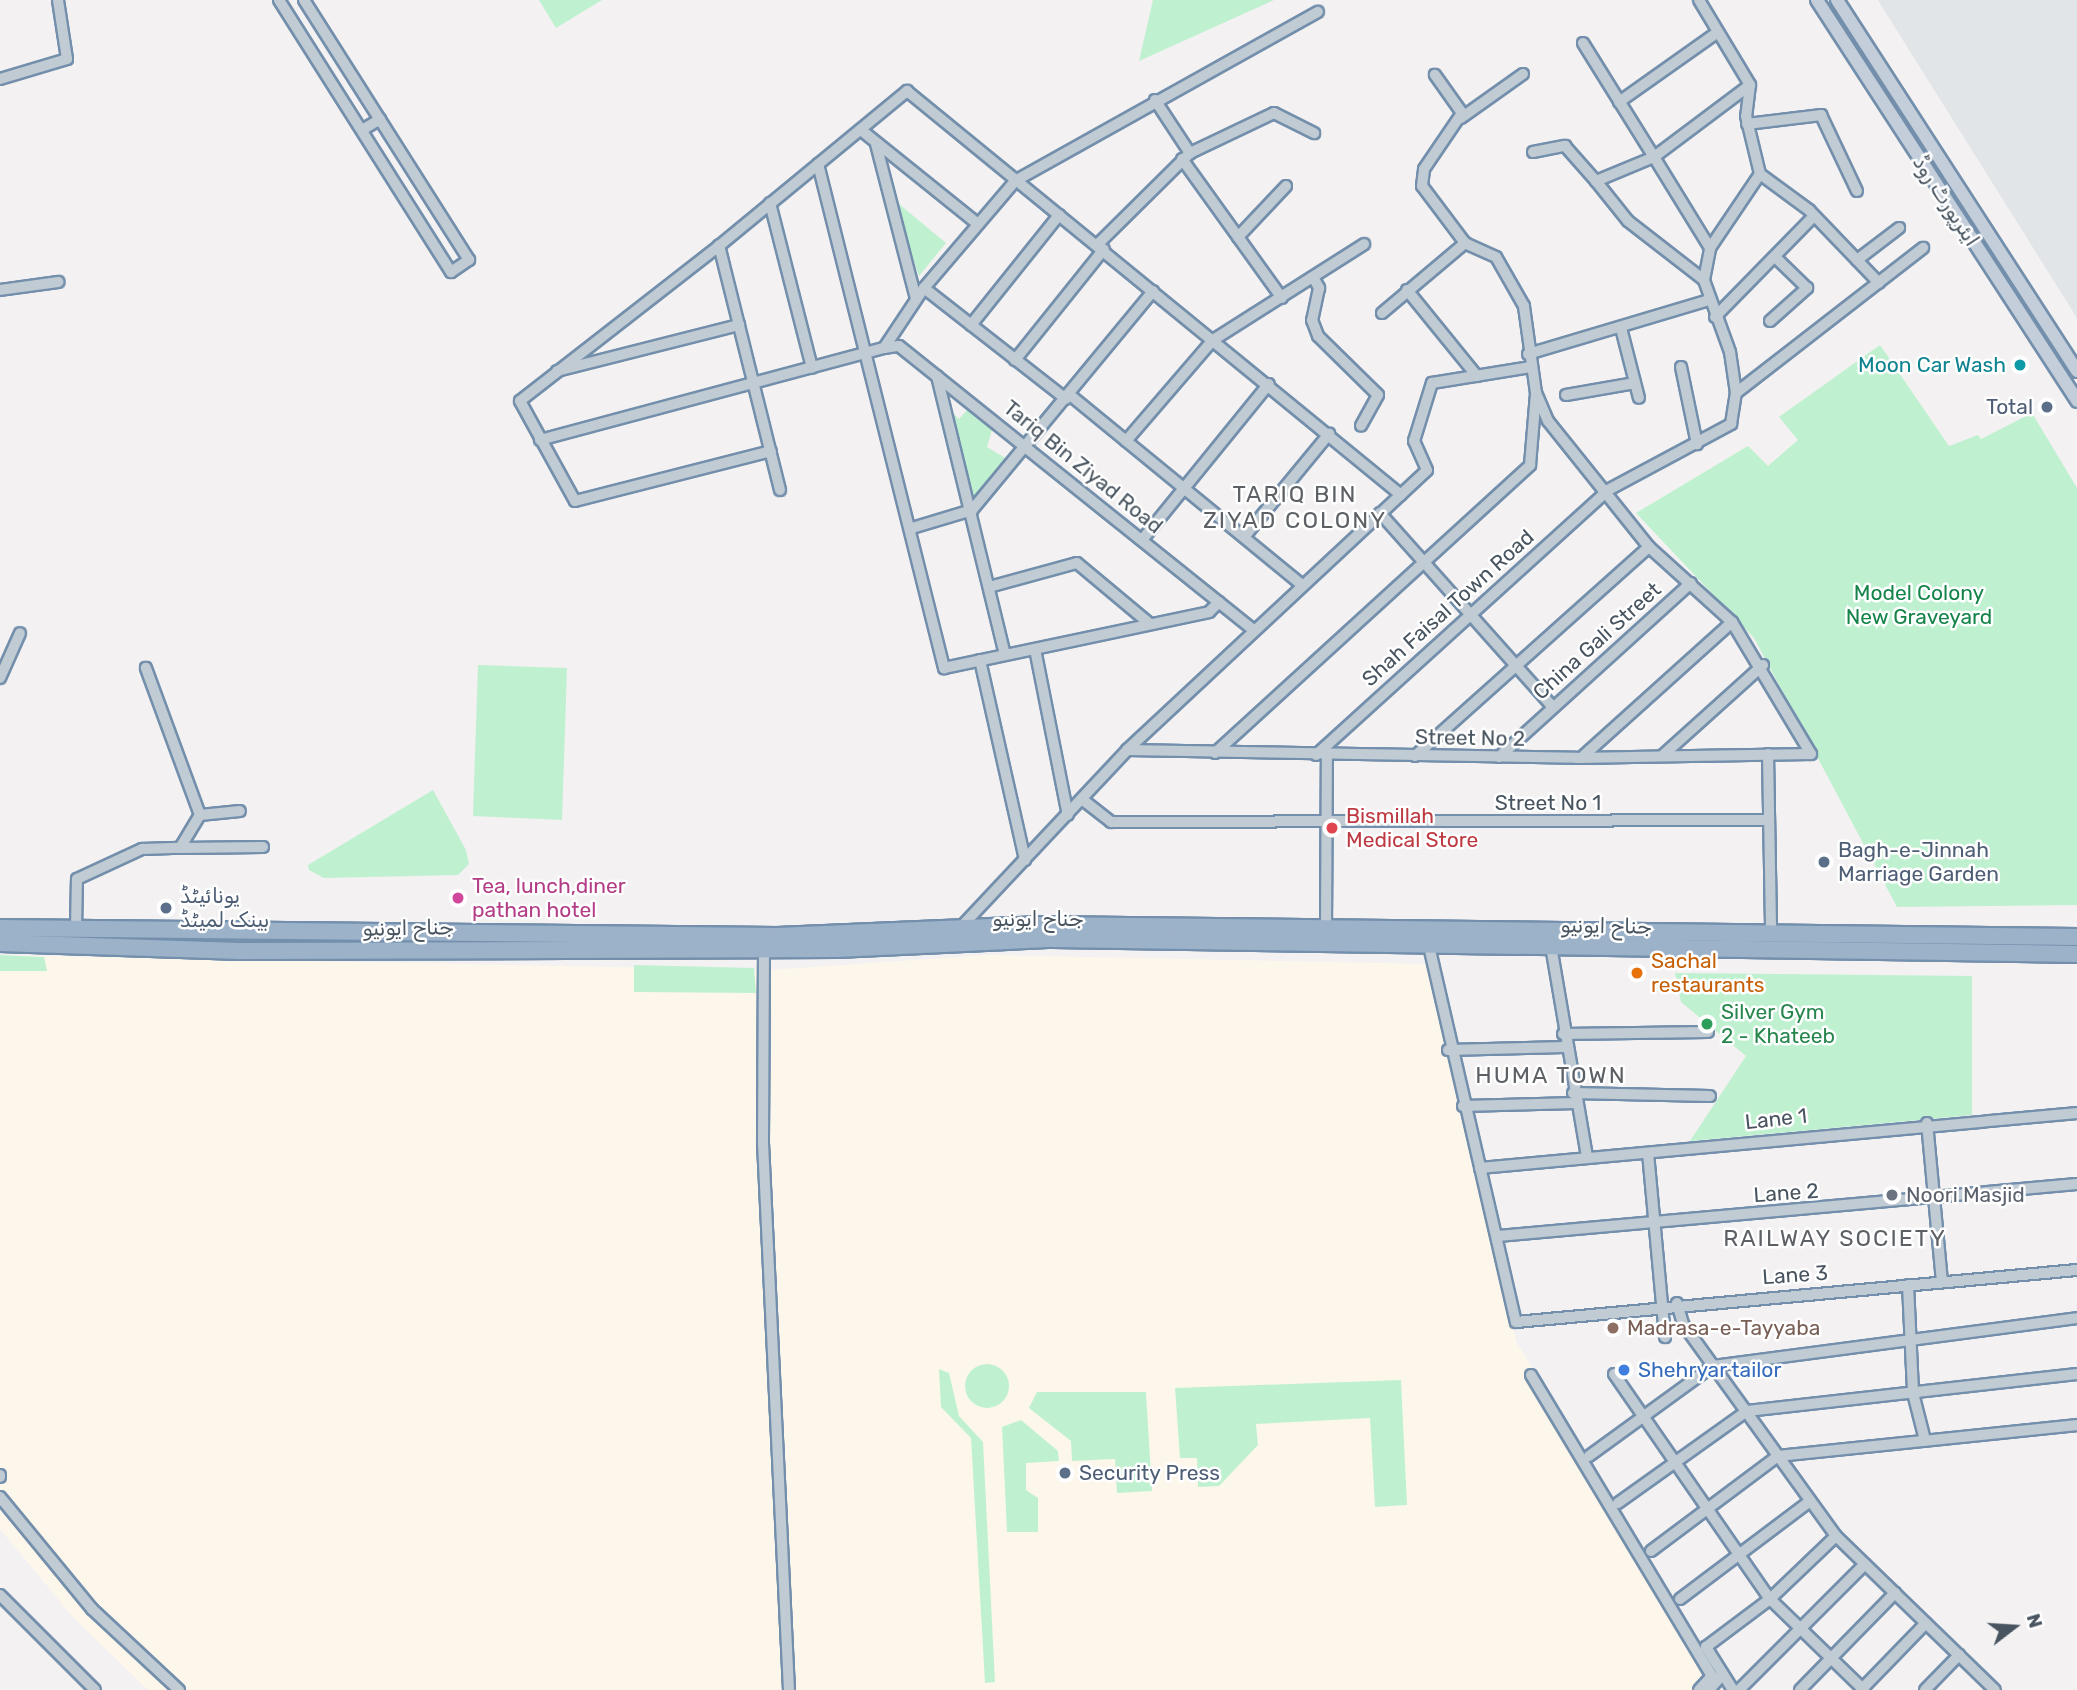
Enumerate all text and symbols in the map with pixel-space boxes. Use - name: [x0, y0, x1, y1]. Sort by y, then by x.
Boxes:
- street label: ایئرپورٹ روڈ: [1907, 151, 1985, 251]
- place label: Moon Car Wash: [1857, 352, 2006, 378]
- marker: Moon Car Wash: [2012, 357, 2028, 373]
- place label: Total: [1986, 394, 2033, 420]
- street label: Tariq Bin Ziyad Road: [998, 395, 1168, 539]
- marker: Total: [2039, 399, 2055, 415]
- district label: TARIQ BIN ZIYAD COLONY: [1204, 480, 1386, 534]
- street label: Shah Faisal Town Road: [1357, 524, 1539, 692]
- street label: China Gali Street: [1528, 577, 1666, 705]
- park label: Model Colony New Graveyard: [1845, 580, 1993, 630]
- street label: Street No 2: [1415, 724, 1525, 752]
- street label: Street No 1: [1495, 790, 1601, 816]
- place label: Bismillah Medical Store: [1346, 803, 1478, 853]
- marker: Bismillah Medical Store: [1324, 820, 1340, 836]
- place label: Bagh-e-Jinnah Marriage Garden: [1838, 837, 1999, 887]
- marker: Bagh-e-Jinnah Marriage Garden: [1816, 854, 1832, 870]
- place label: Tea, lunch,diner pathan hotel: [472, 873, 626, 923]
- place label: یونائیٹڈ بینک لمیٹڈ: [180, 883, 269, 933]
- marker: Tea, lunch,diner pathan hotel: [450, 890, 466, 906]
- marker: یونائیٹڈ بینک لمیٹڈ: [158, 900, 174, 916]
- street label: جناح ایونیو: [992, 906, 1084, 932]
- street label: جناح ایونیو: [1560, 913, 1652, 939]
- street label: جناح ایونیو: [362, 915, 454, 941]
- place label: Sachal restaurants: [1651, 948, 1765, 998]
- marker: Sachal restaurants: [1629, 965, 1645, 981]
- place label: Silver Gym 2 - Khateeb: [1721, 999, 1835, 1049]
- marker: Silver Gym 2 - Khateeb: [1699, 1016, 1715, 1032]
- district label: HUMA TOWN: [1476, 1061, 1626, 1089]
- street label: Lane 1: [1744, 1103, 1808, 1135]
- street label: Lane 2: [1753, 1178, 1819, 1208]
- place label: Noori Masjid: [1906, 1182, 2025, 1208]
- marker: Noori Masjid: [1884, 1187, 1900, 1203]
- district label: RAILWAY SOCIETY: [1725, 1224, 1945, 1252]
- street label: Lane 3: [1761, 1260, 1829, 1290]
- place label: Madrasa-e-Tayyaba: [1627, 1315, 1820, 1341]
- marker: Madrasa-e-Tayyaba: [1605, 1320, 1621, 1336]
- place label: Shehryar tailor: [1638, 1357, 1782, 1383]
- marker: Shehryar tailor: [1616, 1362, 1632, 1378]
- place label: Security Press: [1079, 1460, 1221, 1486]
- marker: Security Press: [1057, 1465, 1073, 1481]
- north arrow: [1979, 1592, 2049, 1662]
- text: N: [2022, 1611, 2048, 1631]

